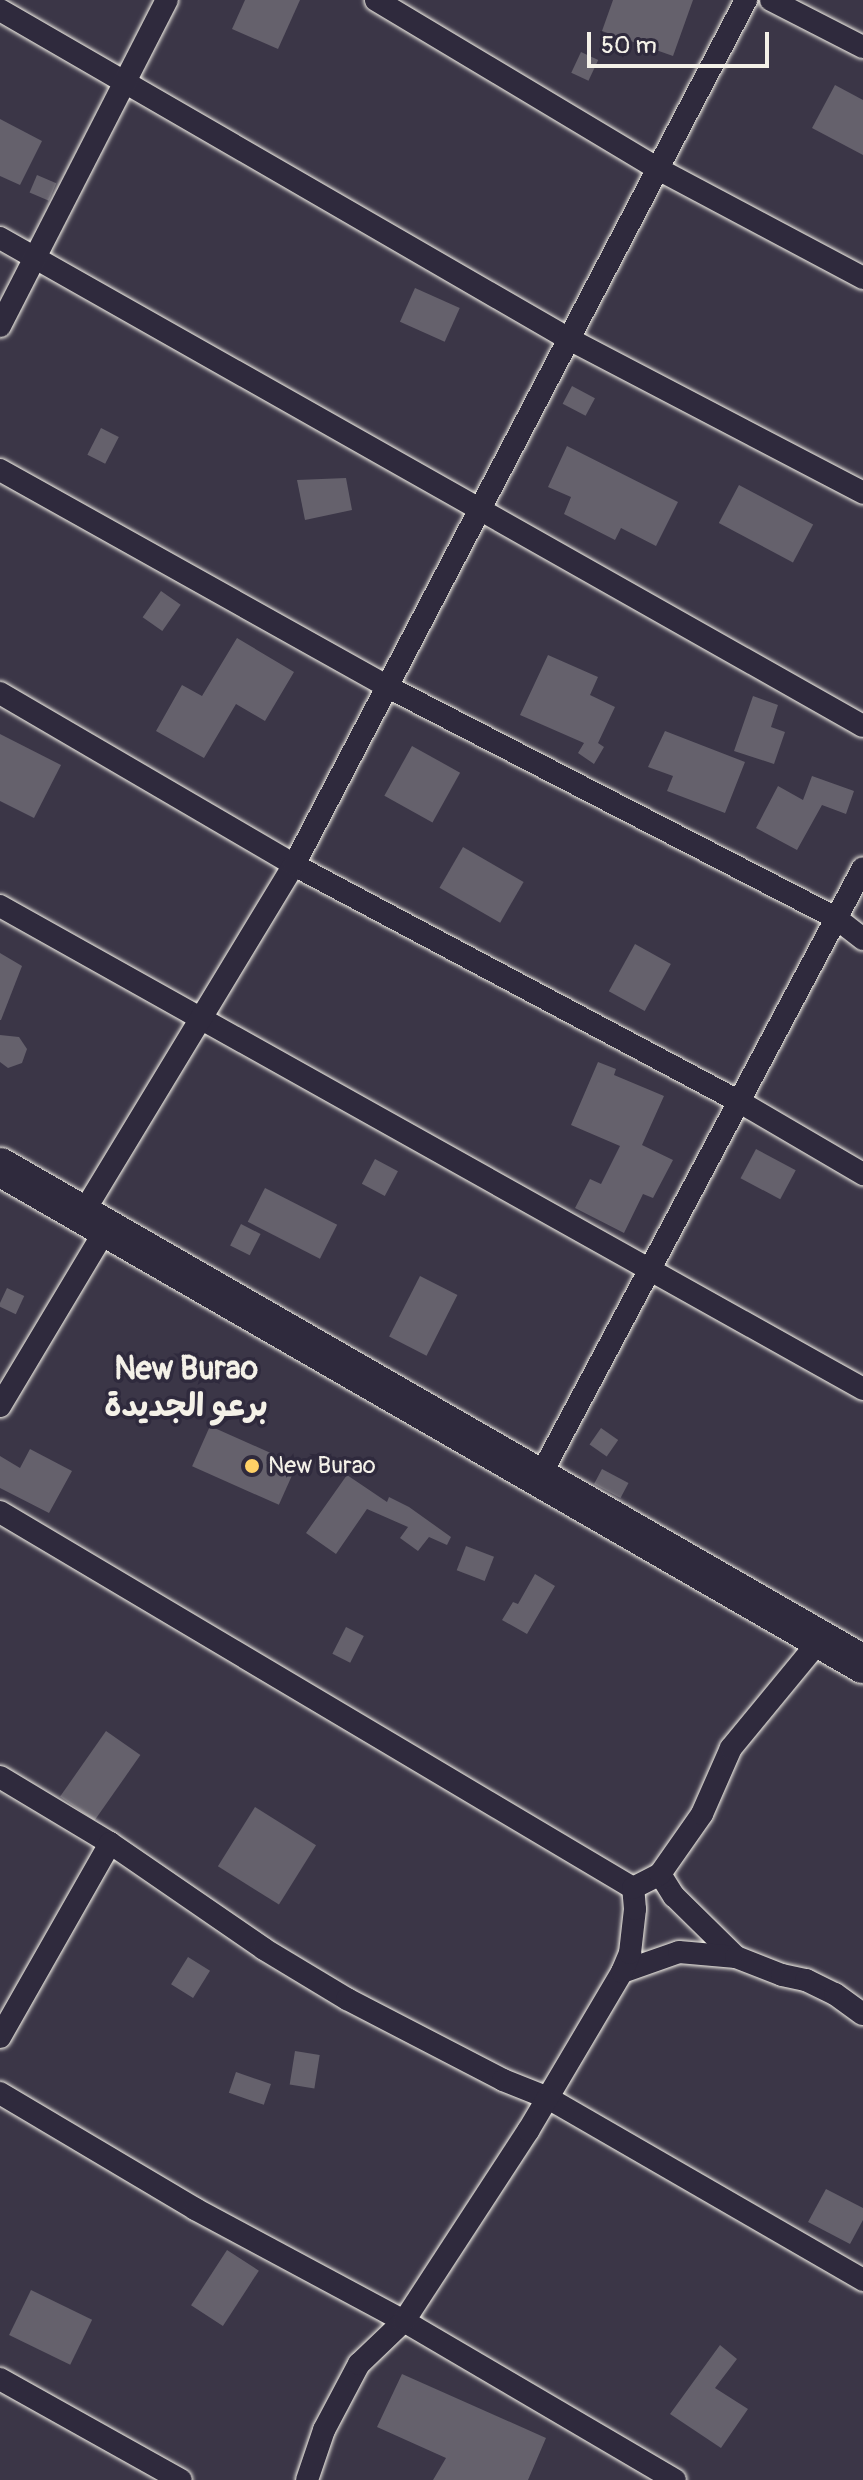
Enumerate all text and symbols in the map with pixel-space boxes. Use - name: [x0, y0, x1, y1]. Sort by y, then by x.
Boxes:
- scale bar: [591, 16, 773, 66]
- text: 50 m: [601, 31, 657, 60]
- district label: New Burao برعو الجديدة: [104, 1351, 268, 1426]
- place label: New Burao: [268, 1452, 376, 1480]
- marker: New Burao: [243, 1457, 261, 1475]

